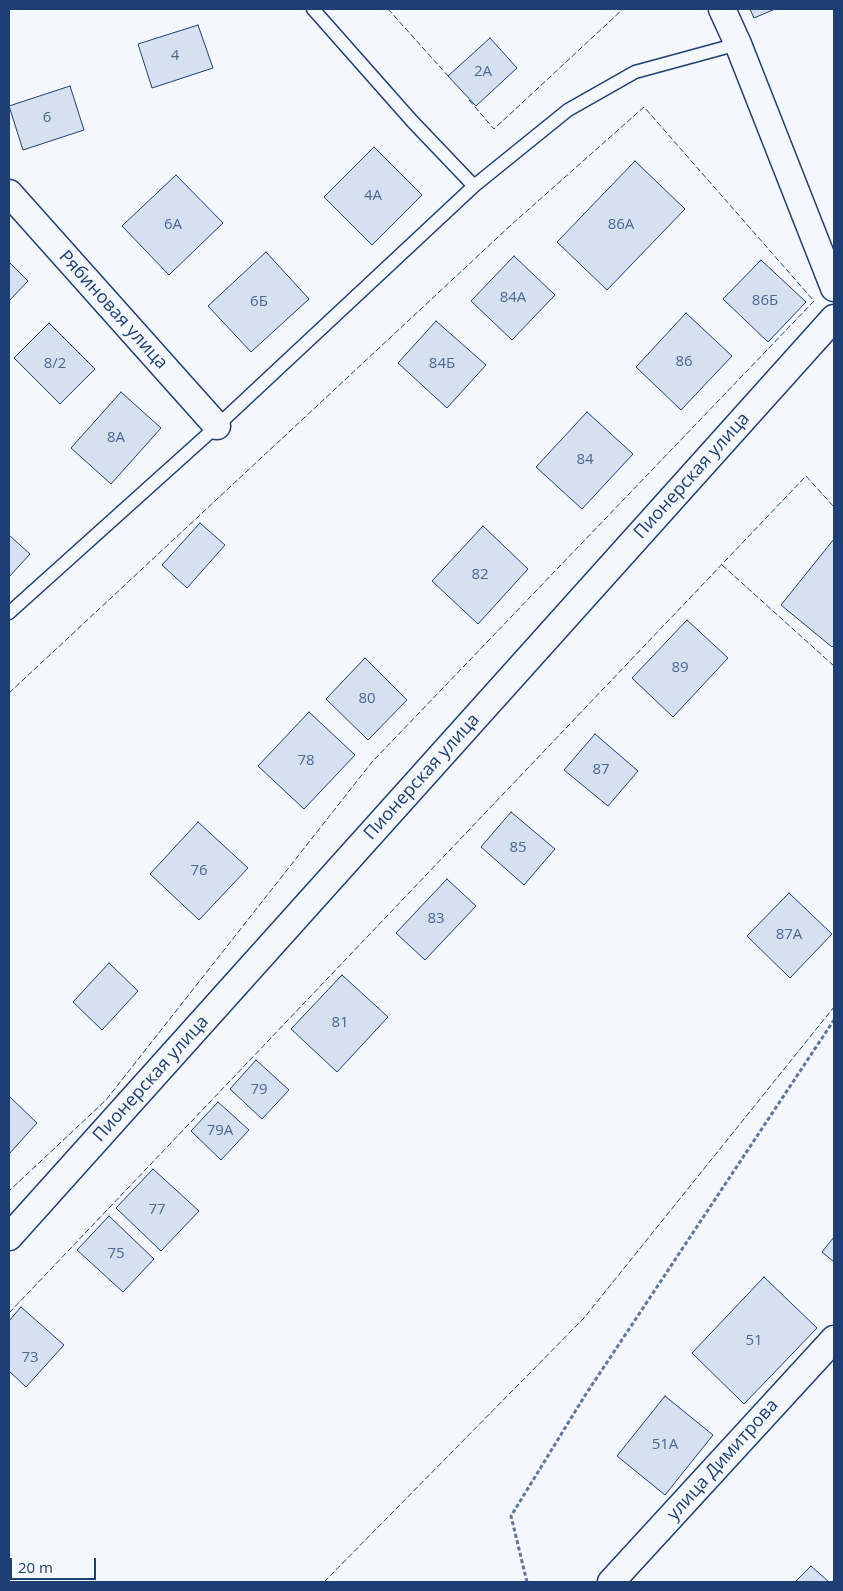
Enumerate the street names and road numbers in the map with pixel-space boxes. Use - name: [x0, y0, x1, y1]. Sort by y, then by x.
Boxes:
- street label: Рябиновая улица: [54, 246, 172, 374]
- street label: Пионерская улица: [630, 408, 754, 544]
- street label: Пионерская улица: [360, 709, 484, 845]
- street label: Пионерская улица: [89, 1011, 213, 1147]
- street label: улица Димитрова: [663, 1395, 783, 1525]

